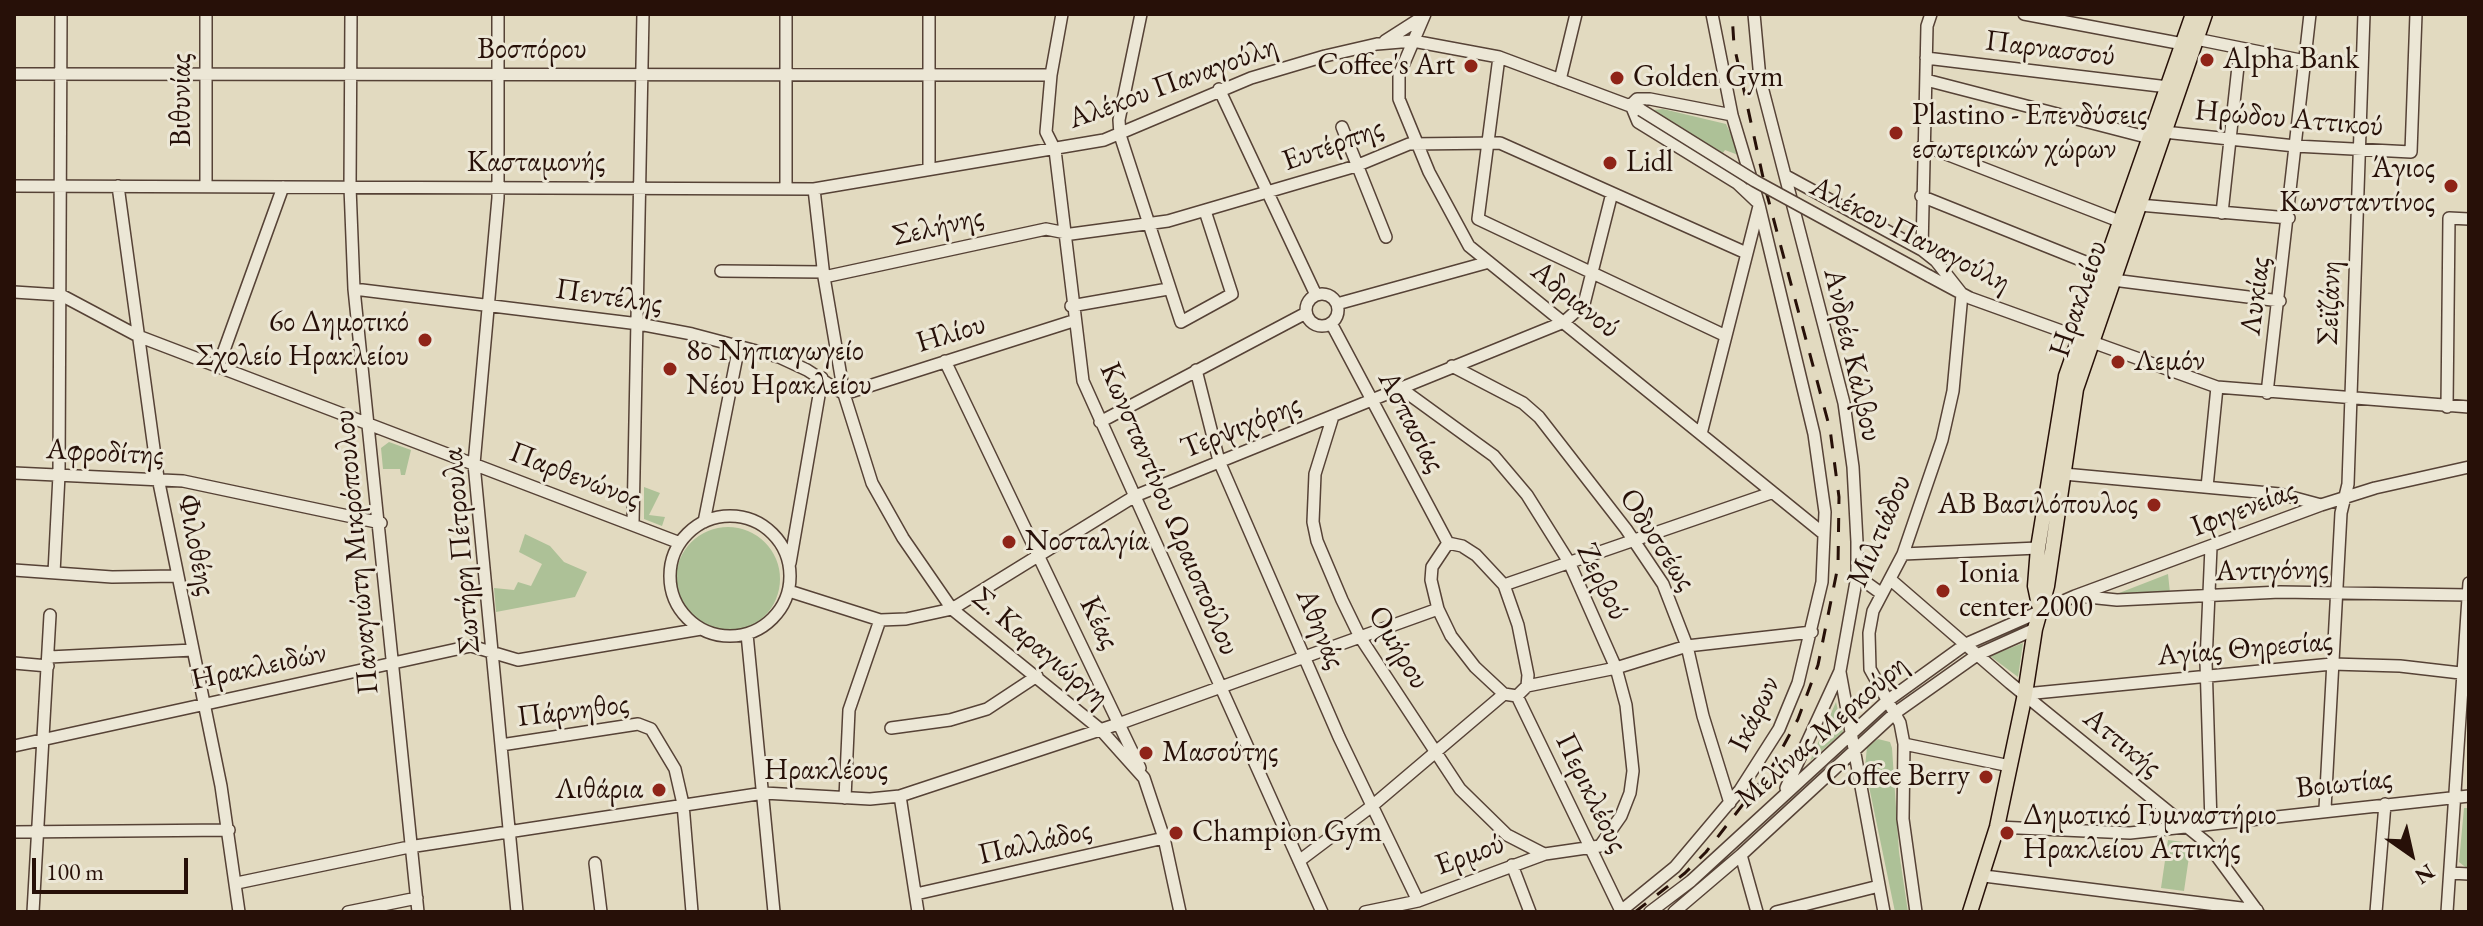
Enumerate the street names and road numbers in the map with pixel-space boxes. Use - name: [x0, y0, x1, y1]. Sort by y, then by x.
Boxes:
- street label: Παρνασσού: [1983, 23, 2117, 75]
- street label: Αλέκου Παναγούλη: [1064, 28, 1282, 138]
- street label: Βοσπόρου: [477, 32, 587, 68]
- street label: Βιθυνίας: [164, 53, 200, 147]
- street label: Ηρώδου Αττικού: [2193, 93, 2385, 145]
- street label: Ευτέρπης: [1278, 110, 1388, 180]
- street label: Κασταμονής: [467, 145, 605, 181]
- street label: Αλέκου Παναγούλη: [1804, 169, 2016, 301]
- street label: Σελήνης: [889, 199, 987, 255]
- street label: Ηρακλείου: [2042, 236, 2116, 362]
- street label: Αδριανού: [1523, 253, 1627, 347]
- street label: Λυκίας: [2233, 255, 2279, 337]
- street label: Σεϊζάνη: [2311, 260, 2349, 346]
- street label: Ανδρέα Κάλβου: [1815, 265, 1889, 445]
- street label: Πεντέλης: [553, 272, 665, 322]
- street label: Ηλίου: [912, 306, 990, 362]
- street label: Κωνσταντίνου Ωραιοπούλου: [1091, 357, 1247, 661]
- street label: Ασπασίας: [1369, 365, 1453, 479]
- street label: Τερψιχόρης: [1176, 387, 1306, 467]
- street label: Παναγιώτη Μικρόπουλου: [327, 408, 387, 696]
- street label: Αφροδίτης: [45, 432, 165, 474]
- street label: Παρθενώνος: [504, 435, 646, 517]
- street label: Σωτήρη Πέτρουλα: [435, 447, 489, 655]
- street label: Μιλτιάδου: [1840, 469, 1920, 593]
- street label: Ιφιγενείας: [2186, 473, 2302, 545]
- street label: Οδυσσέως: [1611, 482, 1703, 598]
- street label: Φιλοθέης: [169, 491, 223, 599]
- street label: Ζερβού: [1568, 538, 1636, 626]
- street label: Αντιγόνης: [2215, 552, 2329, 590]
- street label: Σ. Καραγιώργη: [964, 580, 1116, 716]
- street label: Αθηνάς: [1287, 584, 1353, 674]
- street label: Κέας: [1071, 591, 1127, 655]
- street label: Ομήρου: [1359, 600, 1437, 696]
- street label: Αγίας Θηρεσίας: [2156, 623, 2334, 675]
- street label: Ηρακλειδών: [188, 635, 330, 699]
- street label: Μελίνας Μερκούρη: [1729, 648, 1915, 816]
- street label: Ικάρων: [1721, 670, 1789, 758]
- street label: Πάρνηθος: [515, 686, 631, 736]
- street label: Αττικής: [2075, 700, 2169, 786]
- street label: Περικλέους: [1547, 727, 1635, 859]
- street label: Ηρακλέους: [764, 753, 888, 789]
- street label: Βοιωτίας: [2294, 761, 2394, 807]
- street label: Παλλάδος: [975, 813, 1095, 873]
- street label: Ερμού: [1431, 826, 1509, 884]

